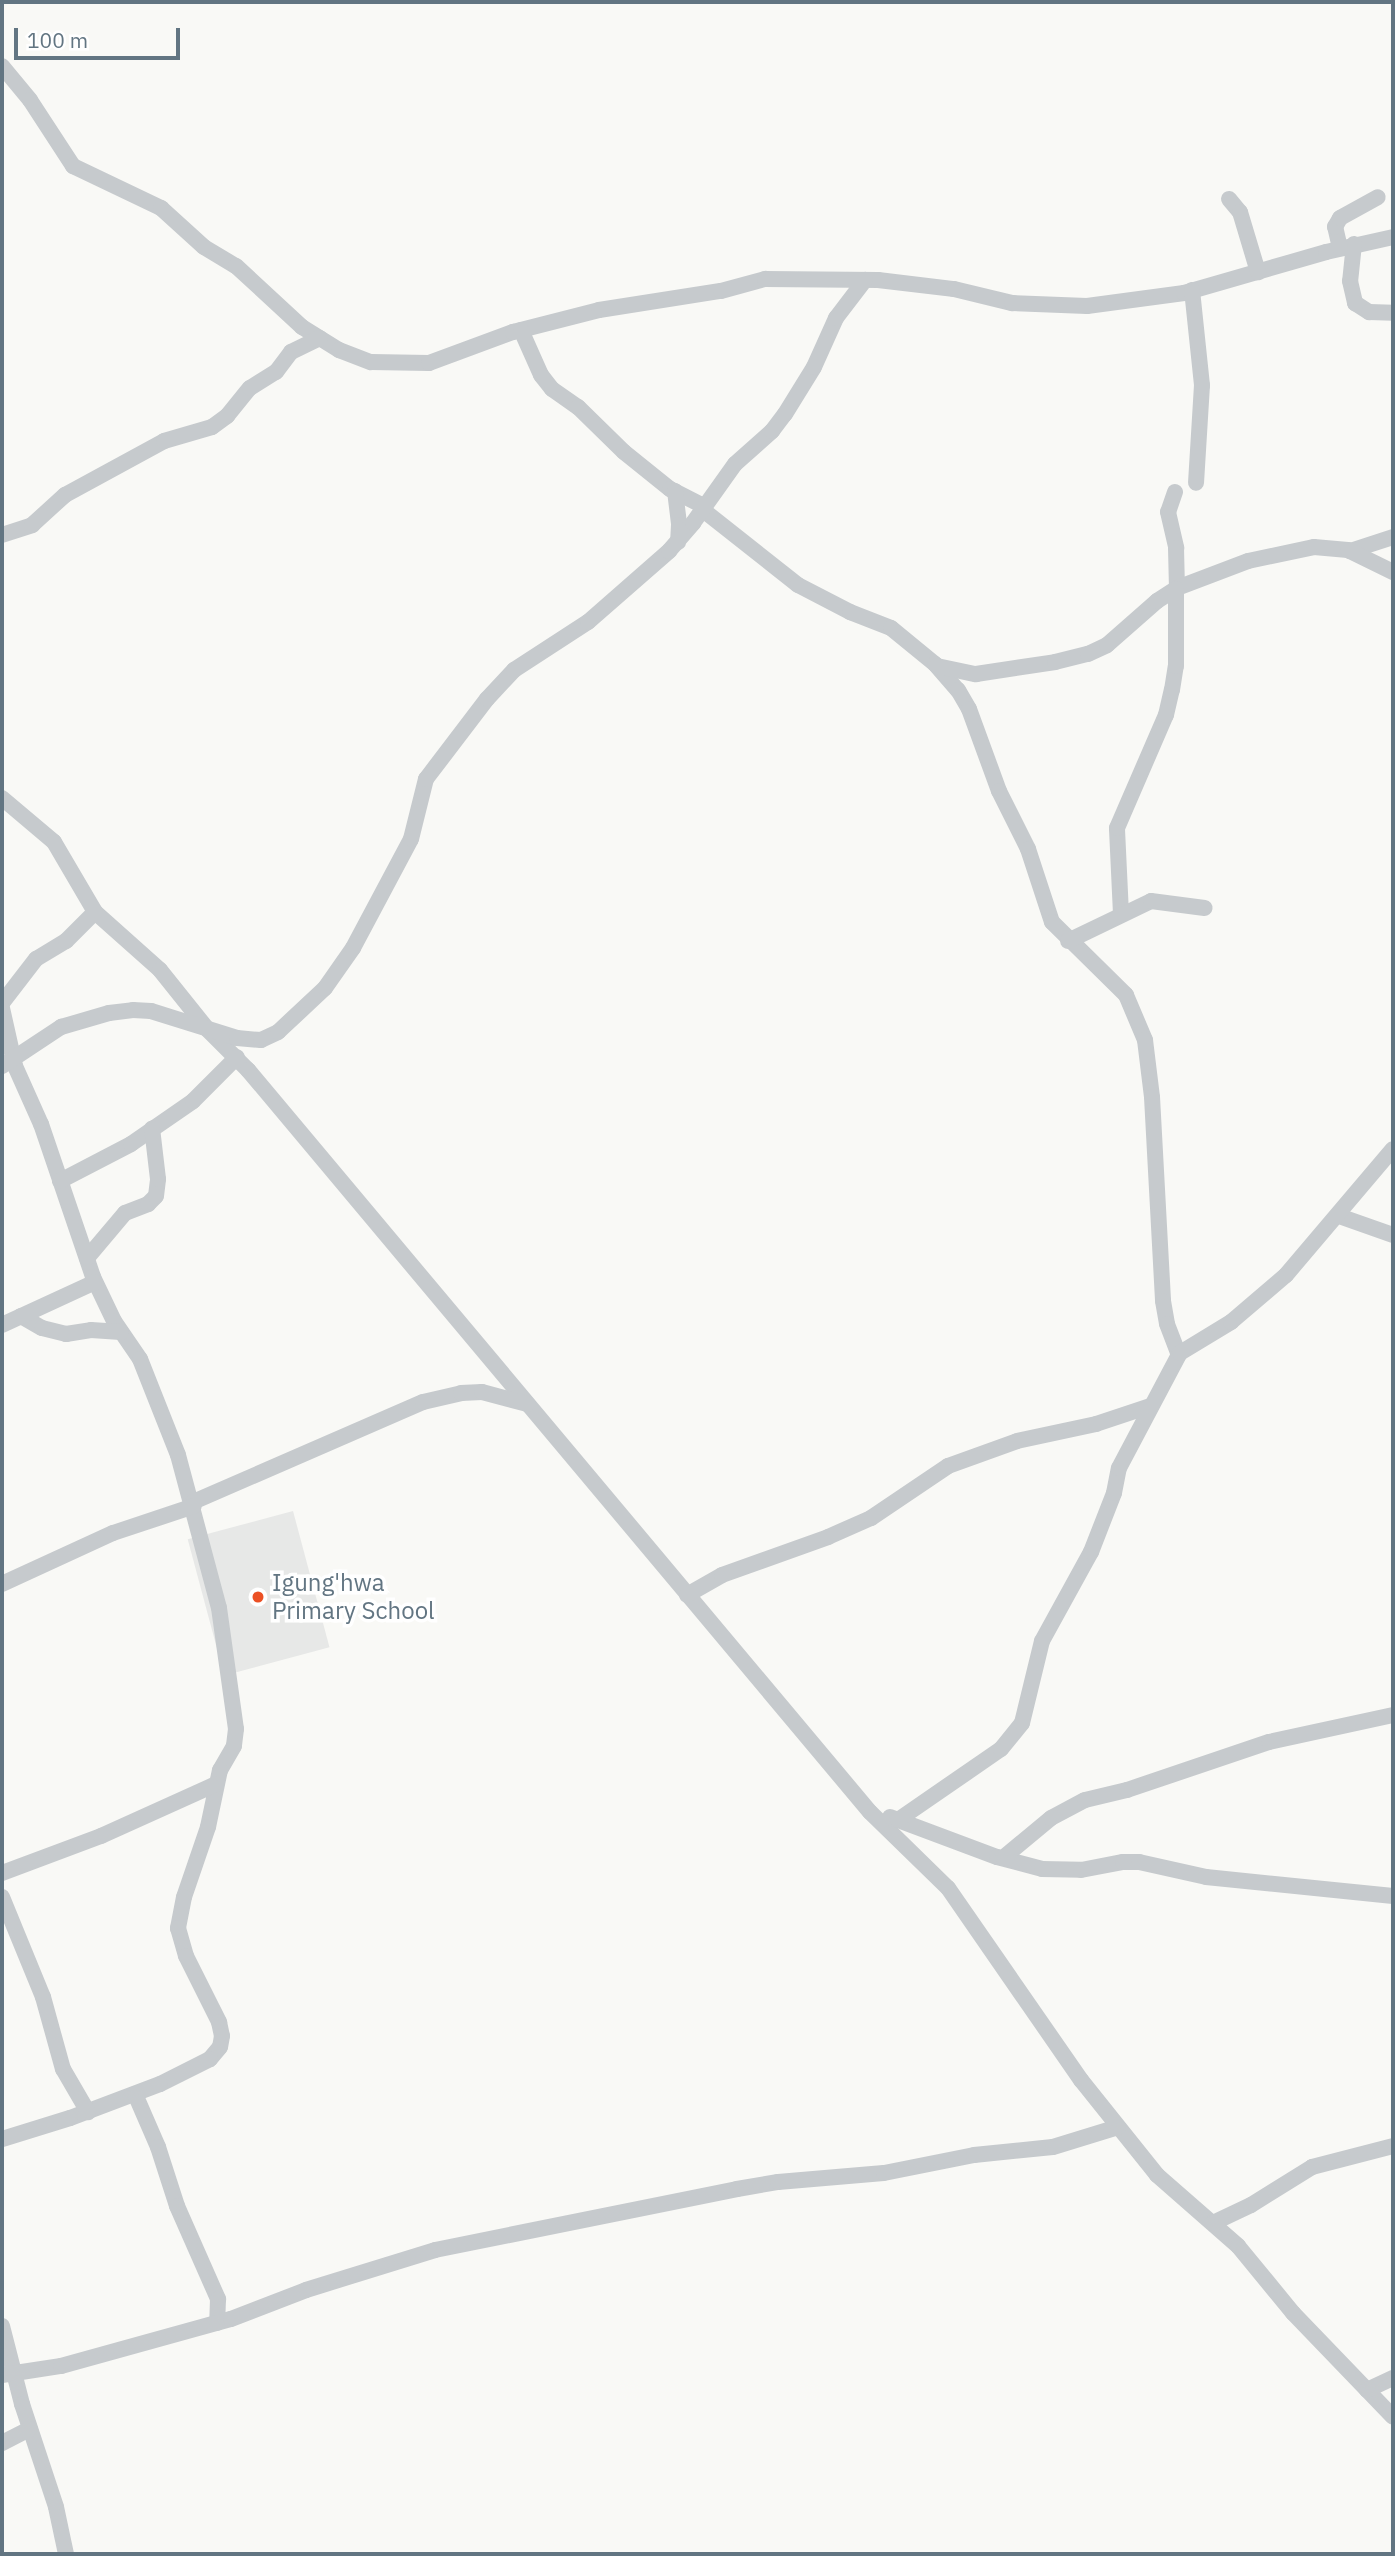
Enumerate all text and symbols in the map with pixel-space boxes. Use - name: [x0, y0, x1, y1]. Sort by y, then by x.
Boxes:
- scale bar: [18, 14, 184, 58]
- text: 100 m: [27, 26, 88, 54]
- place label: Igung'hwa Primary School: [272, 1569, 435, 1625]
- marker: Igung'hwa Primary School: [250, 1589, 266, 1605]

